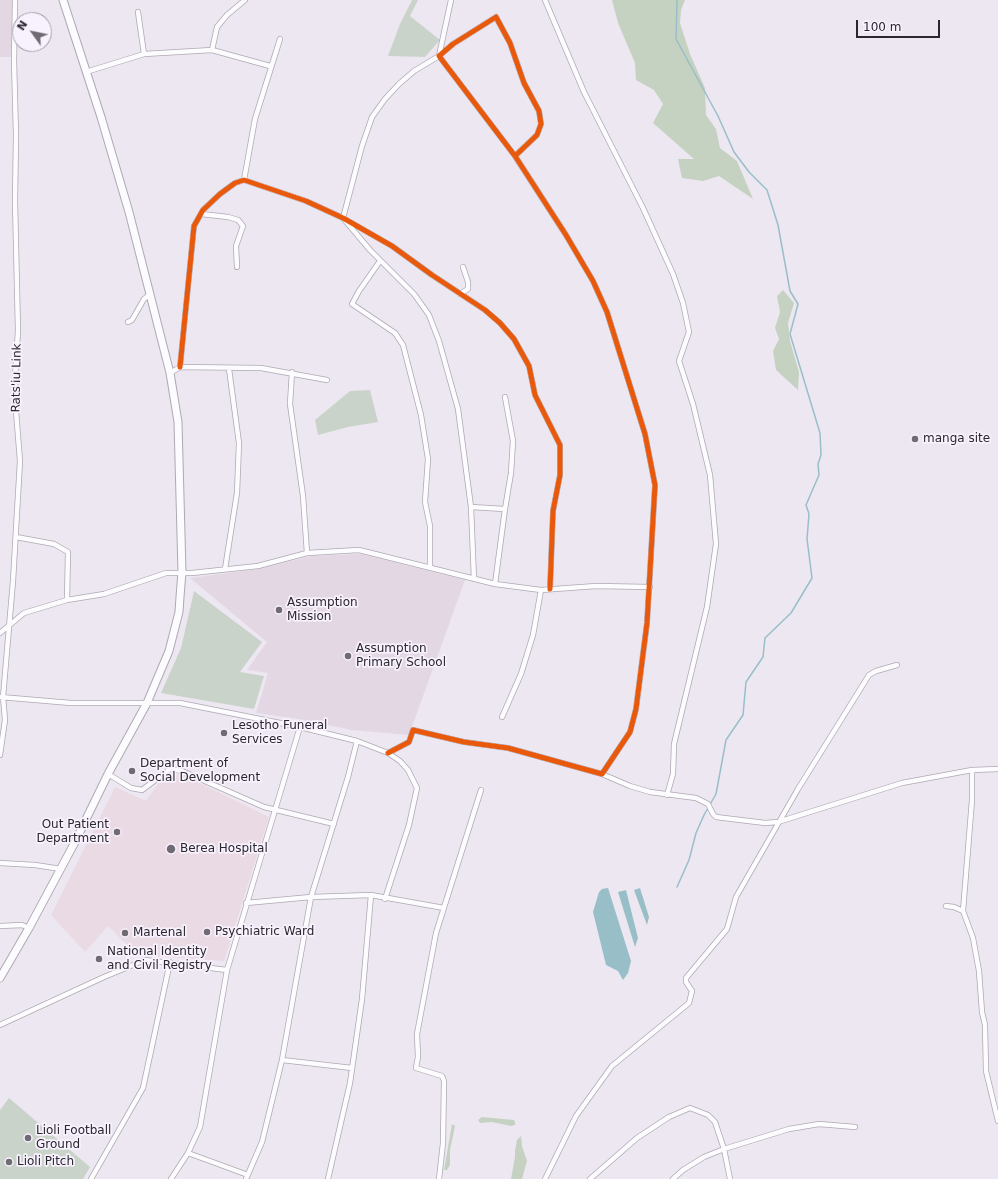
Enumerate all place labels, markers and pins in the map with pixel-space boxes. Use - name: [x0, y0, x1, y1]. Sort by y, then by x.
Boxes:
- place label: manga site: [923, 432, 990, 446]
- marker: manga site: [910, 434, 920, 444]
- place label: Assumption Mission: [287, 596, 358, 624]
- marker: Assumption Mission: [274, 605, 284, 615]
- place label: Assumption Primary School: [356, 642, 446, 670]
- marker: Assumption Primary School: [343, 651, 353, 661]
- place label: Lesotho Funeral Services: [232, 719, 327, 747]
- marker: Lesotho Funeral Services: [219, 728, 229, 738]
- place label: Department of Social Development: [140, 757, 260, 785]
- marker: Department of Social Development: [127, 766, 137, 776]
- place label: Out Patient Department: [36, 818, 109, 846]
- marker: Out Patient Department: [112, 827, 122, 837]
- place label: Berea Hospital: [180, 842, 268, 856]
- marker: Berea Hospital: [165, 843, 177, 855]
- place label: Psychiatric Ward: [215, 925, 314, 939]
- place label: Martenal: [133, 926, 186, 940]
- marker: Psychiatric Ward: [202, 927, 212, 937]
- marker: Martenal: [120, 928, 130, 938]
- place label: National Identity and Civil Registry: [107, 945, 212, 973]
- marker: National Identity and Civil Registry: [94, 954, 104, 964]
- place label: Lioli Football Ground: [36, 1124, 111, 1152]
- marker: Lioli Football Ground: [23, 1133, 33, 1143]
- place label: Lioli Pitch: [17, 1155, 74, 1169]
- marker: Lioli Pitch: [4, 1157, 14, 1167]

